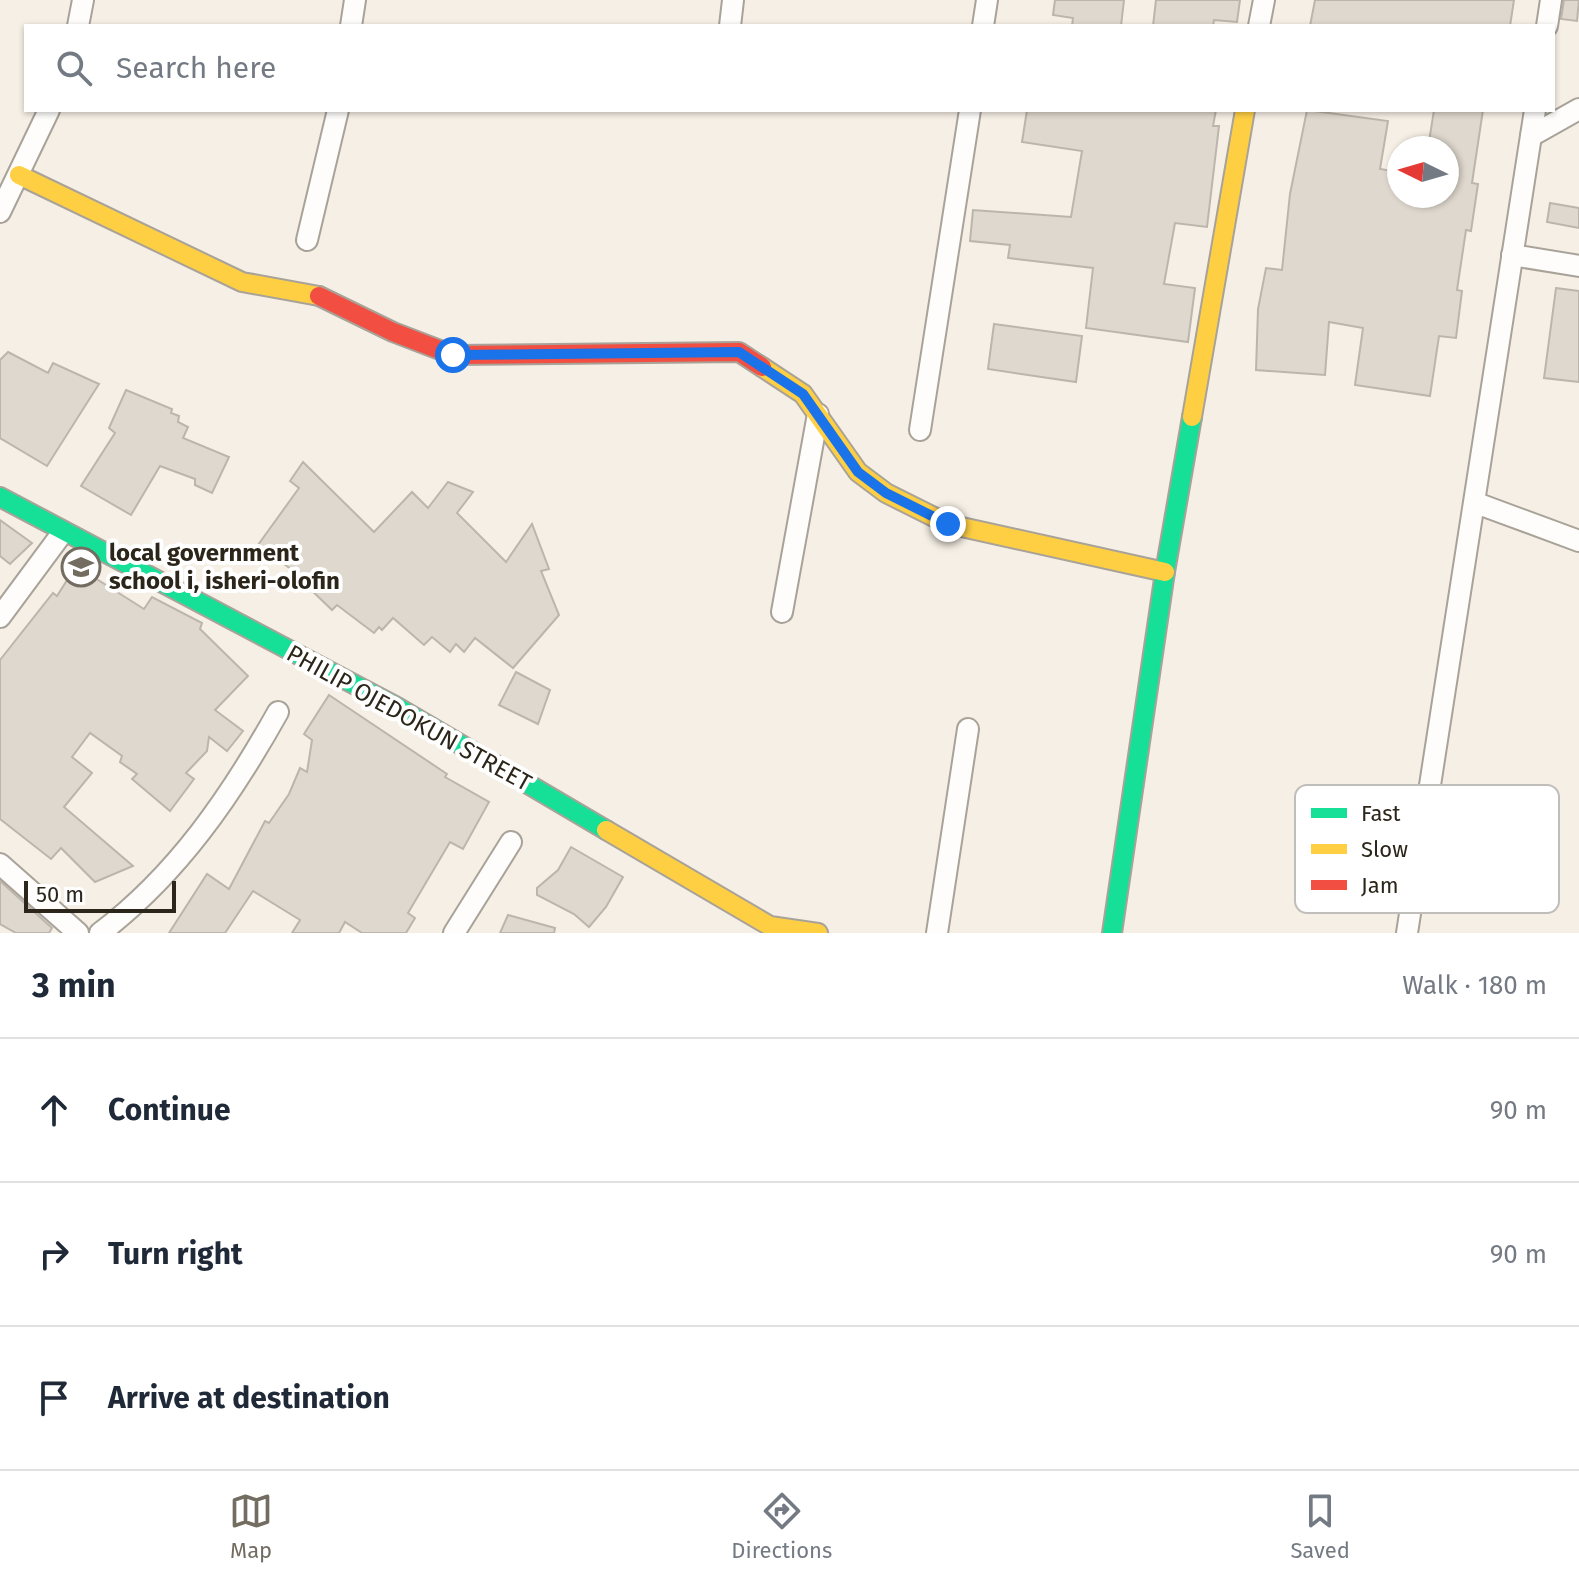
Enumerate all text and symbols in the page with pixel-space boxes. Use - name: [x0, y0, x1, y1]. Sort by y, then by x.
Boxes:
- search box: [24, 24, 1555, 112]
- icon: search: [52, 46, 96, 90]
- text: Search here: [116, 50, 276, 86]
- north arrow: [1387, 136, 1459, 208]
- route start: [435, 337, 471, 373]
- route end: [930, 506, 966, 542]
- place label: local government school i, isheri-olofin: [109, 539, 340, 595]
- school or university icon: local government school i, isheri-olofin: [60, 546, 102, 588]
- street label: PHILIP OJEDOKUN STREET: [282, 639, 537, 797]
- legend: [1295, 785, 1559, 913]
- text: Fast: [1361, 800, 1401, 827]
- text: Slow: [1361, 836, 1408, 863]
- text: Jam: [1361, 872, 1399, 899]
- scale bar: [24, 877, 176, 913]
- text: 50 m: [36, 881, 84, 908]
- text: 3 min: [32, 965, 116, 1006]
- text: Walk · 180 m: [1402, 970, 1547, 1001]
- icon: ahead: [32, 1088, 76, 1132]
- text: Continue: [108, 1092, 231, 1128]
- text: 90 m: [1490, 1095, 1547, 1126]
- icon: right: [32, 1232, 76, 1276]
- text: Turn right: [108, 1236, 243, 1272]
- text: 90 m: [1490, 1239, 1547, 1270]
- icon: arrive: [32, 1376, 76, 1420]
- text: Arrive at destination: [108, 1380, 390, 1416]
- tab: Map: [229, 1489, 273, 1564]
- tab: Directions: [731, 1489, 832, 1564]
- tab: Saved: [1290, 1489, 1350, 1564]

